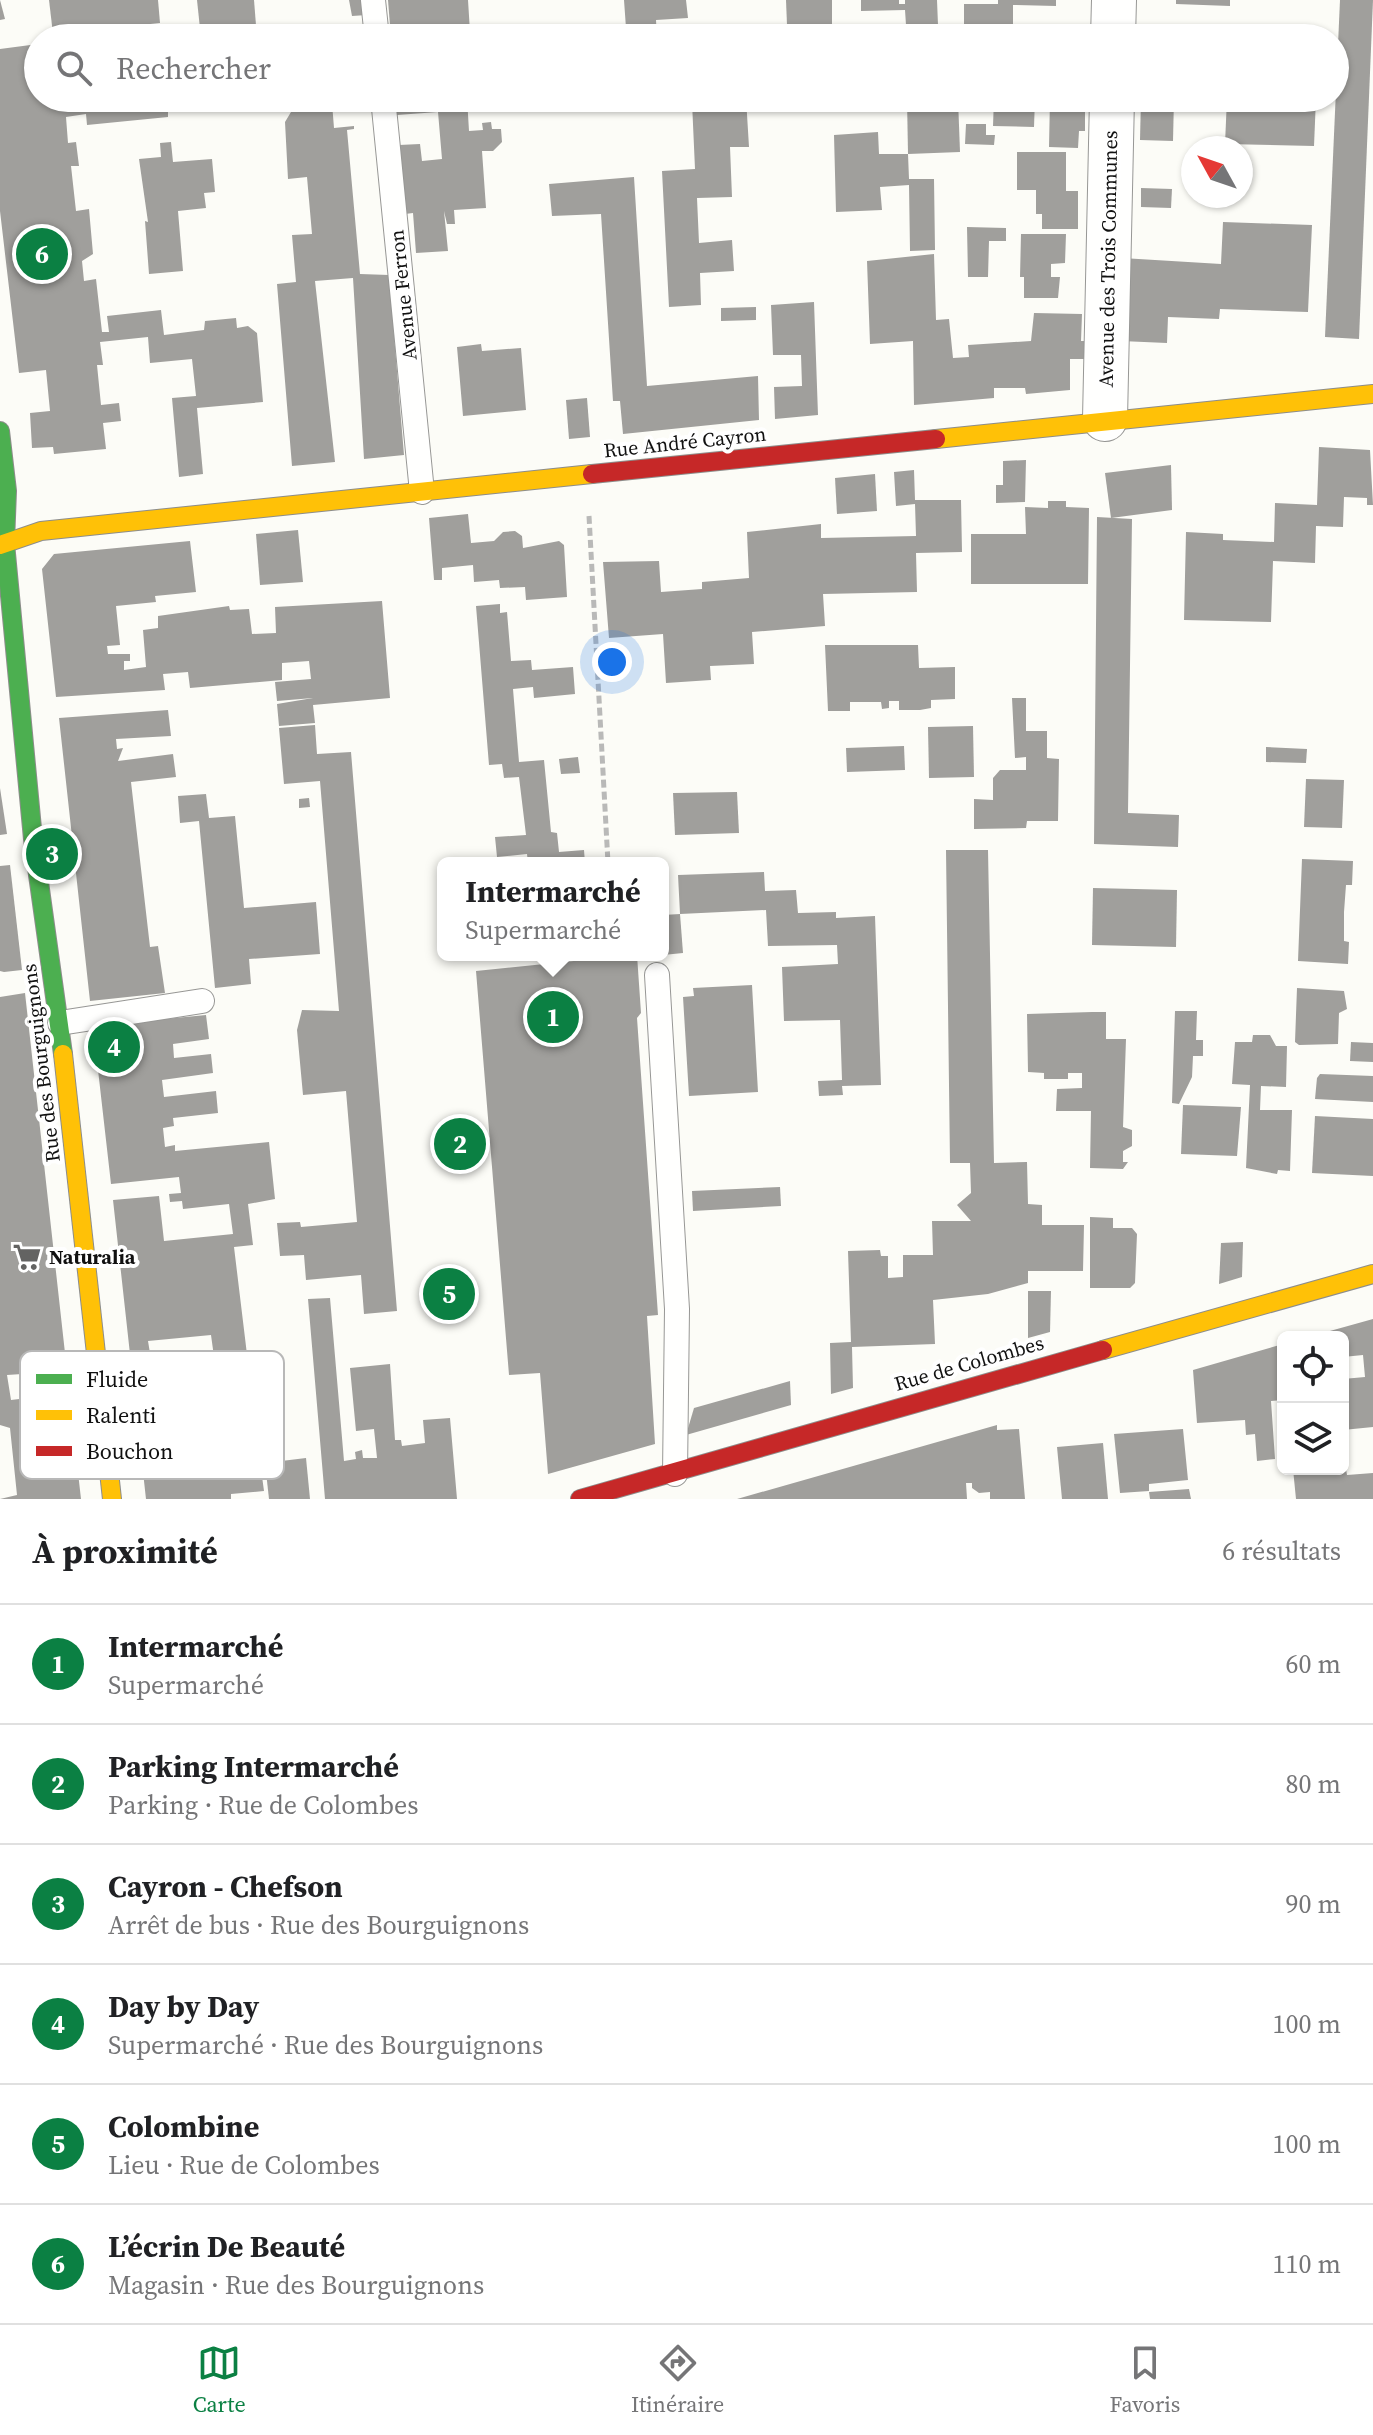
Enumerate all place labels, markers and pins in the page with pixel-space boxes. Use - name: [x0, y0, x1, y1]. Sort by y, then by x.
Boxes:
- pin: 6: [16, 224, 68, 284]
- pin: 3: [26, 824, 78, 884]
- pin: 1: [527, 987, 579, 1047]
- pin: 4: [88, 1017, 140, 1077]
- pin: 2: [434, 1114, 486, 1174]
- supermarket icon: Naturalia: [12, 1242, 42, 1272]
- place label: Naturalia: [49, 1243, 136, 1271]
- pin: 5: [423, 1264, 475, 1324]

